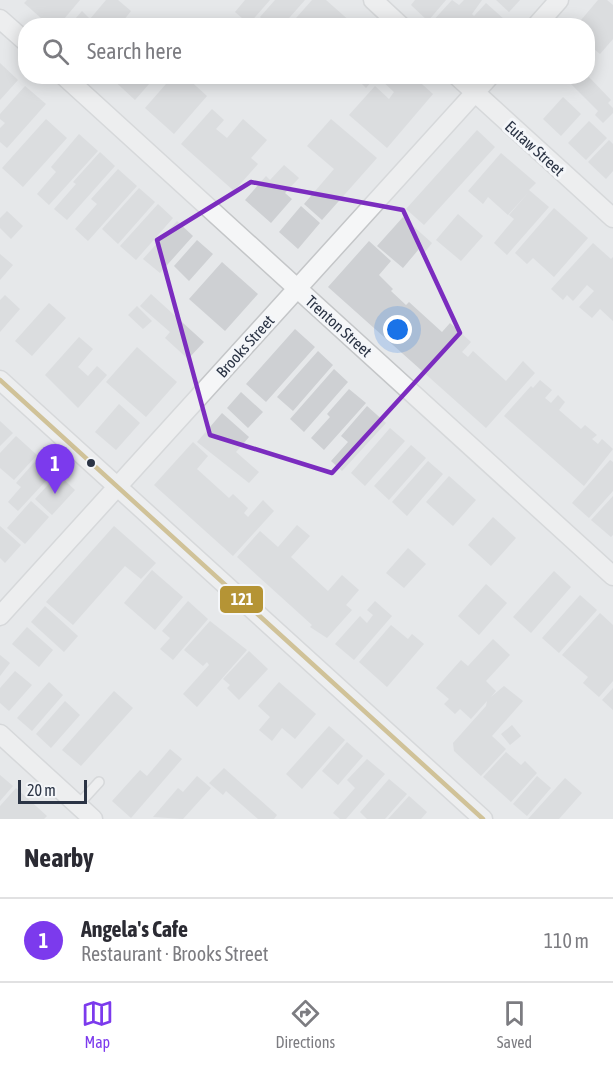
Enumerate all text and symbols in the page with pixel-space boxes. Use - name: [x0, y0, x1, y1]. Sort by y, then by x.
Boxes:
- search box: [18, 18, 595, 84]
- icon: search: [39, 35, 72, 68]
- text: Search here: [87, 38, 182, 64]
- street label: Eutaw Street: [502, 117, 569, 180]
- street label: Trenton Street: [302, 292, 376, 361]
- street label: Brooks Street: [212, 311, 278, 381]
- your location: [383, 315, 412, 344]
- pin: 1: [36, 444, 74, 494]
- unlabelled marker: [85, 457, 97, 469]
- line badge: 121: [219, 585, 264, 614]
- text: 121: [231, 590, 254, 608]
- scale bar: [18, 777, 87, 804]
- text: 20 m: [27, 781, 56, 799]
- text: Nearby: [24, 843, 94, 873]
- text: Angela's Cafe: [81, 916, 188, 942]
- text: 1: [39, 929, 48, 952]
- text: 110 m: [544, 929, 589, 952]
- text: Restaurant · Brooks Street: [81, 942, 269, 965]
- tab: Map: [81, 997, 114, 1051]
- tab: Directions: [275, 997, 335, 1051]
- tab: Saved: [497, 997, 532, 1051]

